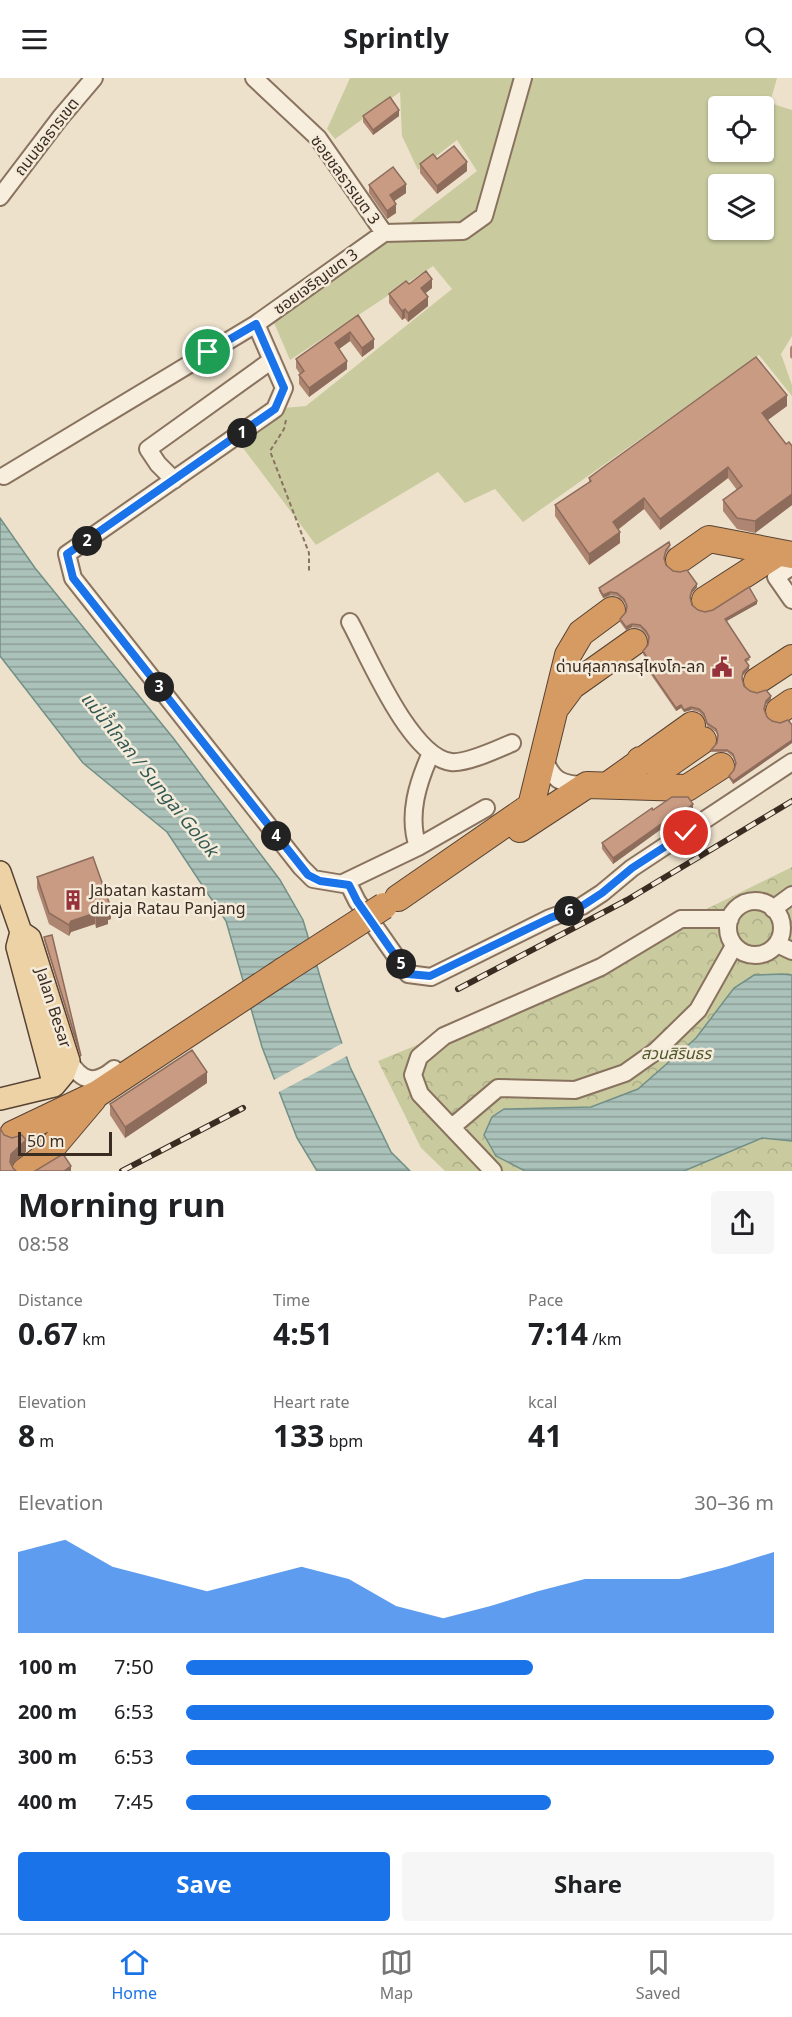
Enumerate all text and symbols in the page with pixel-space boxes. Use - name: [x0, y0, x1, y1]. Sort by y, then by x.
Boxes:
- text: Sprintly: [343, 19, 449, 60]
- icon: menu: [18, 23, 51, 56]
- icon: search: [741, 23, 774, 56]
- street label: ถนนชลธารเขต: [9, 93, 85, 181]
- map controls: [708, 96, 774, 240]
- button: locate: [708, 96, 774, 162]
- street label: ซอยชลธารเขต 3: [304, 130, 386, 230]
- button: layers: [708, 174, 774, 240]
- street label: ซอยเจริญเขต 3: [269, 243, 363, 321]
- pin: [182, 326, 233, 377]
- icon: arrive: [191, 335, 224, 368]
- pin: 1: [227, 418, 257, 448]
- text: 1: [237, 421, 247, 445]
- pin: 2: [72, 526, 102, 556]
- text: 2: [82, 529, 92, 553]
- place label: ด่านศุลกากรสุไหงโก-ลก: [556, 655, 705, 679]
- public building icon: ด่านศุลกากรสุไหงโก-ลก: [710, 655, 734, 679]
- pin: 3: [144, 672, 174, 702]
- text: 3: [154, 675, 164, 699]
- water label: แม่น้ำโกลก / Sungai Golok: [74, 687, 225, 865]
- pin: [660, 807, 711, 858]
- icon: check: [669, 816, 702, 849]
- pin: 4: [261, 821, 291, 851]
- text: 4: [271, 824, 281, 848]
- place label: Jabatan kastam diraja Ratau Panjang: [88, 879, 246, 921]
- building icon: Jabatan kastam diraja Ratau Panjang: [61, 888, 85, 912]
- pin: 6: [554, 896, 584, 926]
- text: 6: [564, 899, 574, 923]
- pin: 5: [386, 949, 416, 979]
- text: 5: [396, 952, 406, 976]
- street label: Jalan Besar: [28, 963, 77, 1052]
- park label: สวนสิรินธร: [641, 1042, 712, 1066]
- scale bar: [18, 1129, 112, 1156]
- text: 50 m: [27, 1130, 64, 1154]
- text: Morning run: [18, 1182, 226, 1232]
- button: share: [711, 1191, 774, 1254]
- text: 08:58: [18, 1230, 69, 1260]
- text: Distance: [18, 1289, 83, 1313]
- text: Time: [273, 1289, 310, 1313]
- text: Pace: [528, 1289, 563, 1313]
- text: 0.67: [18, 1313, 78, 1359]
- text: 4:51: [273, 1313, 333, 1359]
- text: 7:14: [528, 1313, 588, 1359]
- text: km: [78, 1328, 106, 1352]
- text: /km: [588, 1328, 622, 1352]
- text: Elevation: [18, 1391, 86, 1415]
- text: Heart rate: [273, 1391, 349, 1415]
- text: kcal: [528, 1391, 557, 1415]
- text: 8: [18, 1415, 35, 1461]
- text: 133: [273, 1415, 324, 1461]
- text: 41: [528, 1415, 562, 1461]
- text: m: [35, 1430, 54, 1454]
- text: bpm: [324, 1430, 363, 1454]
- text: Elevation: [18, 1489, 103, 1519]
- text: 30–36 m: [694, 1489, 774, 1519]
- text: 100 m: [18, 1653, 77, 1683]
- text: 7:50: [114, 1653, 154, 1683]
- text: 200 m: [18, 1698, 77, 1728]
- text: 6:53: [114, 1698, 154, 1728]
- text: 300 m: [18, 1743, 77, 1773]
- text: 6:53: [114, 1743, 154, 1773]
- text: 400 m: [18, 1788, 77, 1818]
- text: 7:45: [114, 1788, 154, 1818]
- button: Save: [18, 1852, 390, 1921]
- button: Share: [402, 1852, 774, 1921]
- tab: Home: [111, 1946, 157, 2006]
- tab: Map: [380, 1946, 413, 2006]
- tab: Saved: [636, 1946, 681, 2006]

